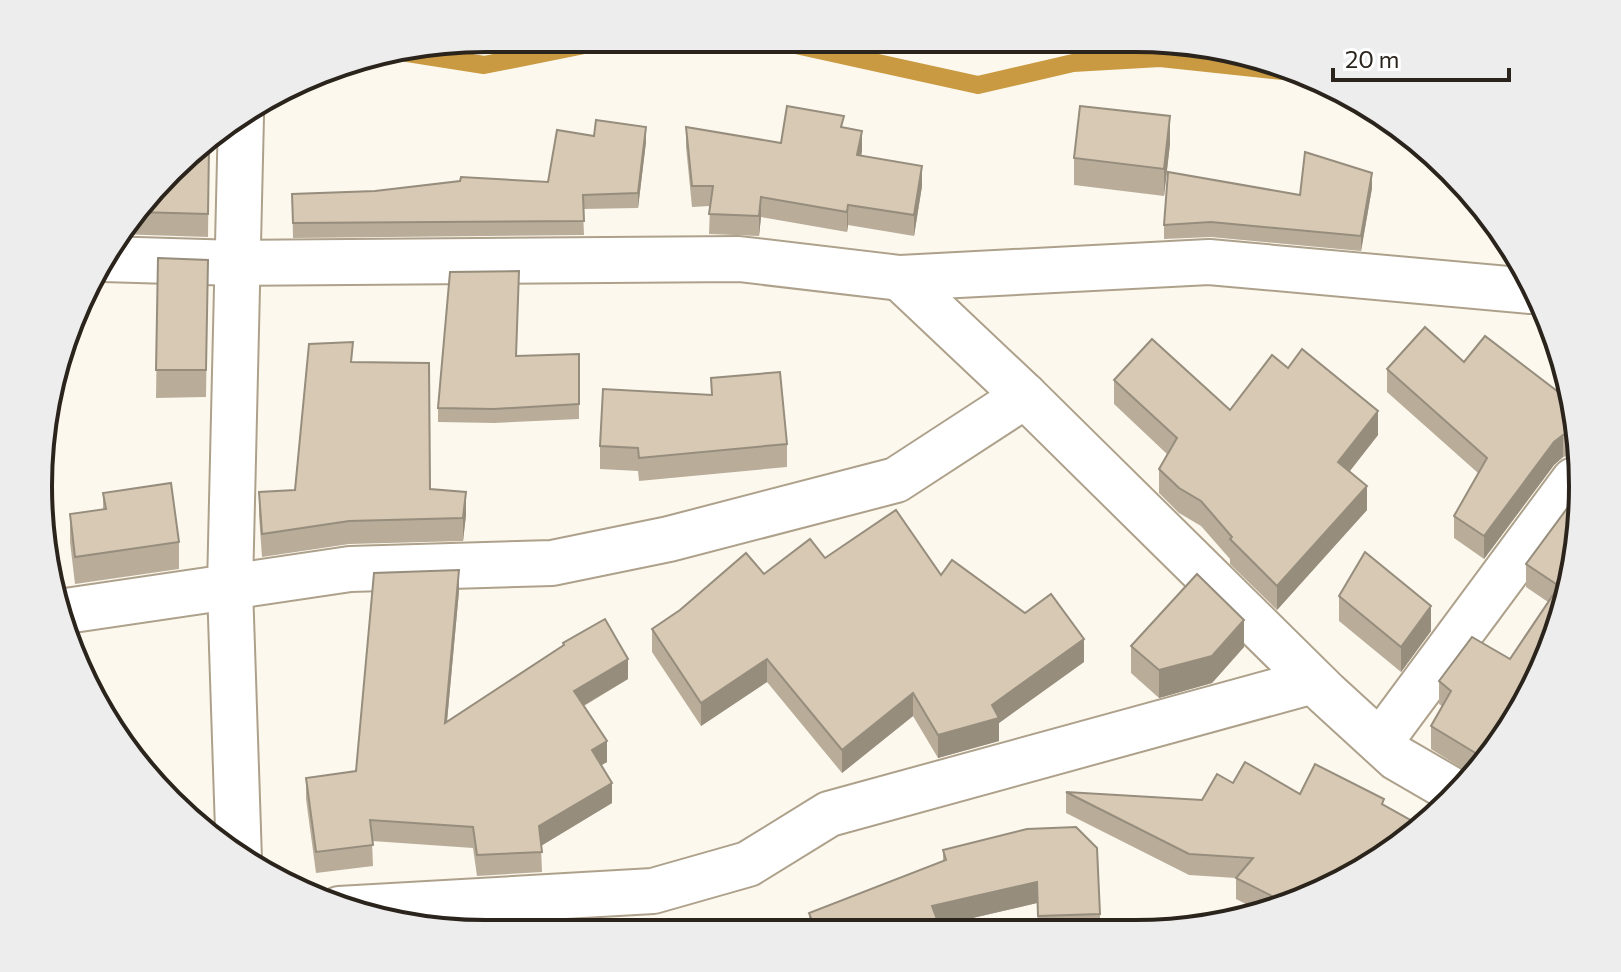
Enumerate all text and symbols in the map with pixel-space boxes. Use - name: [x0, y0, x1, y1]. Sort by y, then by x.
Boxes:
- scale bar: [1333, 32, 1509, 82]
- text: 20 m: [1345, 44, 1399, 73]

